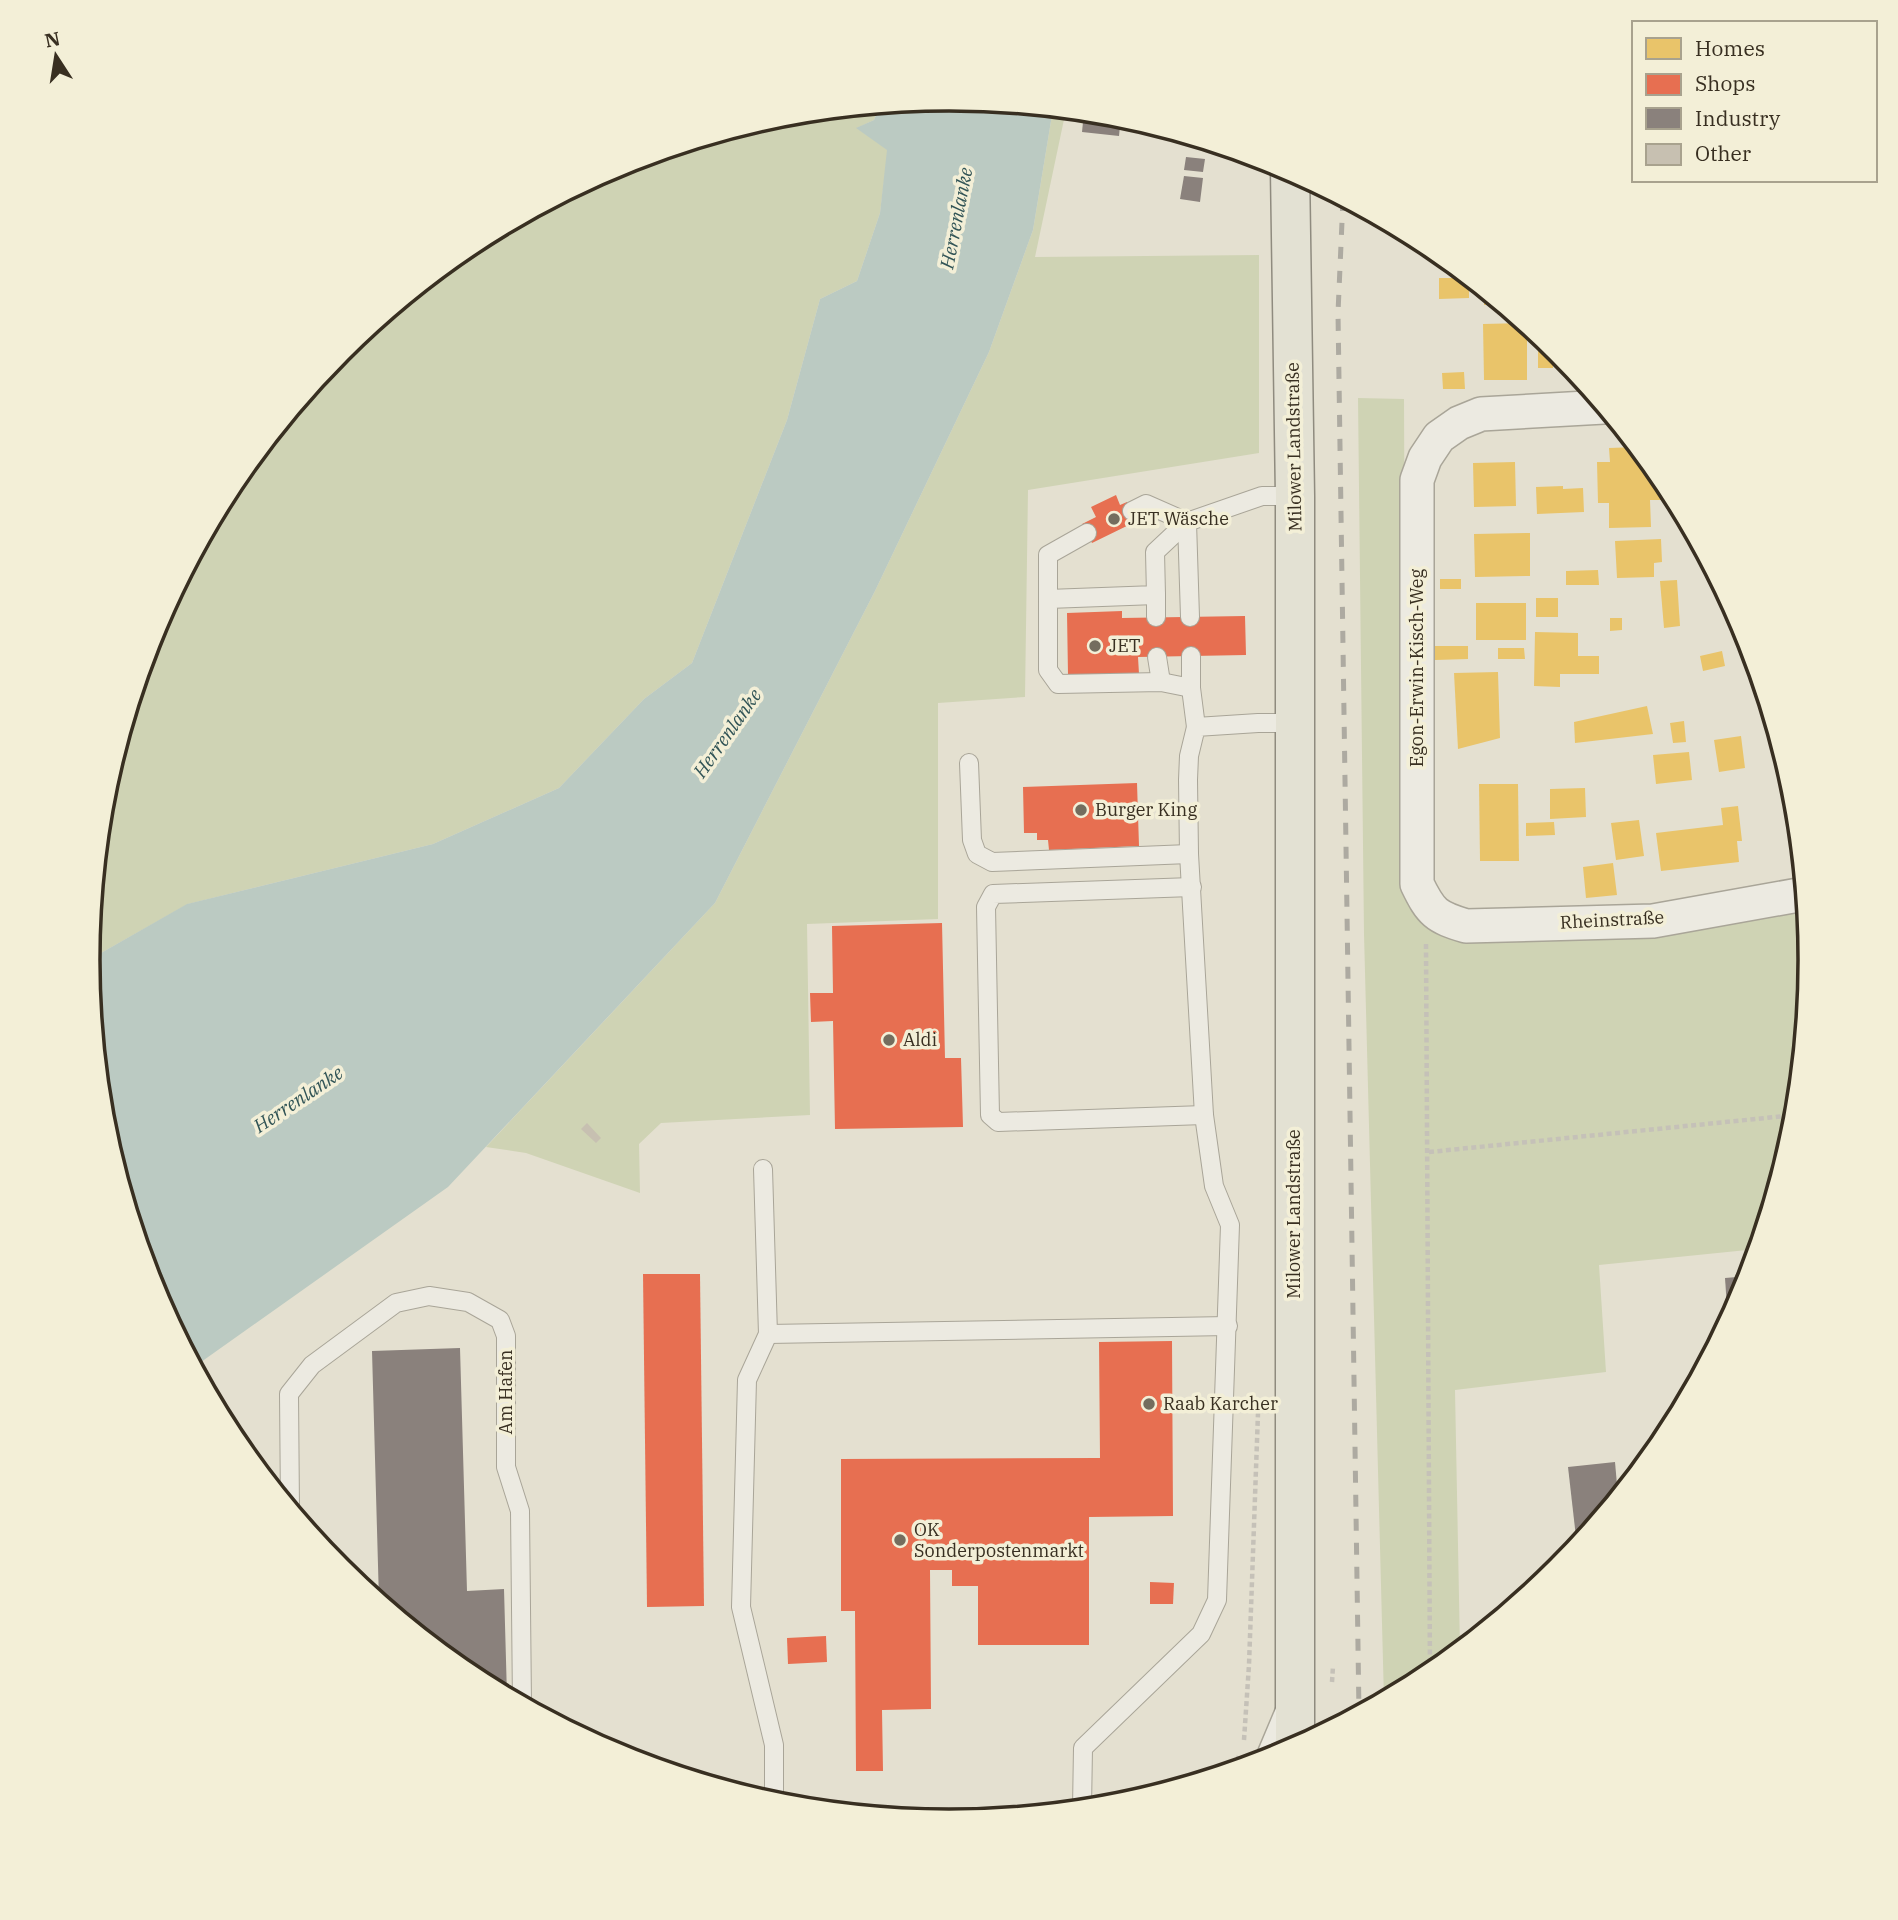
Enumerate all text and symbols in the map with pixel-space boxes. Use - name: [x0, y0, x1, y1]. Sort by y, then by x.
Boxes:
- north arrow: [21, 21, 91, 91]
- legend: [1632, 21, 1877, 182]
- text: N: [43, 26, 62, 53]
- text: Homes: [1695, 34, 1765, 62]
- text: Shops: [1695, 69, 1755, 97]
- text: Industry: [1695, 104, 1781, 132]
- text: Other: [1695, 139, 1752, 167]
- water label: Herrenlanke: [934, 165, 978, 272]
- street label: Milower Landstraße: [1281, 362, 1306, 532]
- place label: JET Wäsche: [1128, 507, 1229, 530]
- marker: JET Wäsche: [1106, 511, 1122, 527]
- street label: Egon-Erwin-Kisch-Weg: [1405, 569, 1428, 767]
- place label: JET: [1109, 634, 1141, 657]
- marker: JET: [1087, 638, 1103, 654]
- water label: Herrenlanke: [687, 684, 767, 783]
- place label: Burger King: [1095, 798, 1197, 821]
- marker: Burger King: [1073, 802, 1089, 818]
- street label: Rheinstraße: [1559, 905, 1665, 934]
- place label: Aldi: [903, 1028, 938, 1051]
- marker: Aldi: [881, 1032, 897, 1048]
- water label: Herrenlanke: [248, 1060, 348, 1138]
- street label: Milower Landstraße: [1282, 1129, 1305, 1299]
- street label: Am Hafen: [494, 1350, 517, 1434]
- place label: Raab Karcher: [1163, 1392, 1278, 1415]
- marker: Raab Karcher: [1141, 1396, 1157, 1412]
- place label: OK Sonderpostenmarkt: [914, 1518, 1084, 1562]
- marker: OK Sonderpostenmarkt: [892, 1532, 908, 1548]

